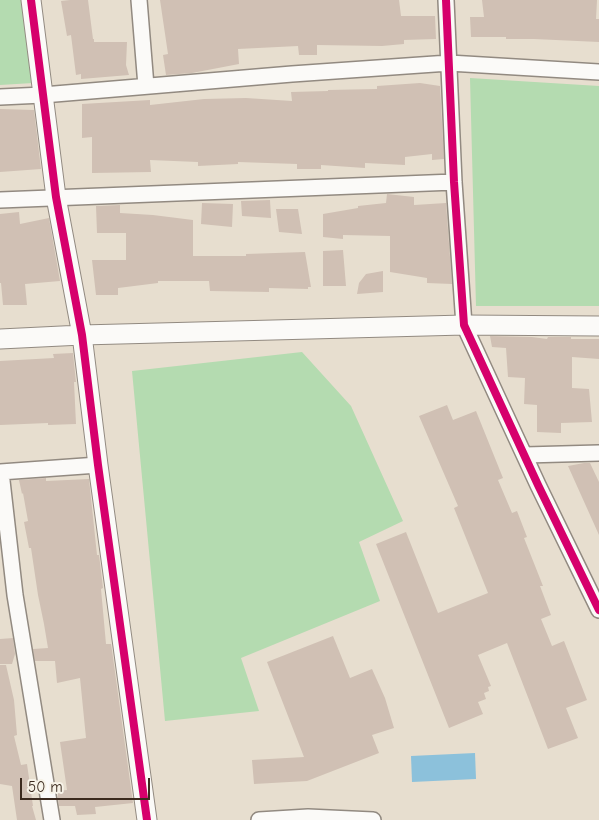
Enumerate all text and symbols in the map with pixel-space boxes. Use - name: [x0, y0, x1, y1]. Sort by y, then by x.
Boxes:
- scale bar: [22, 768, 152, 800]
- text: 50 m: [28, 778, 63, 796]

